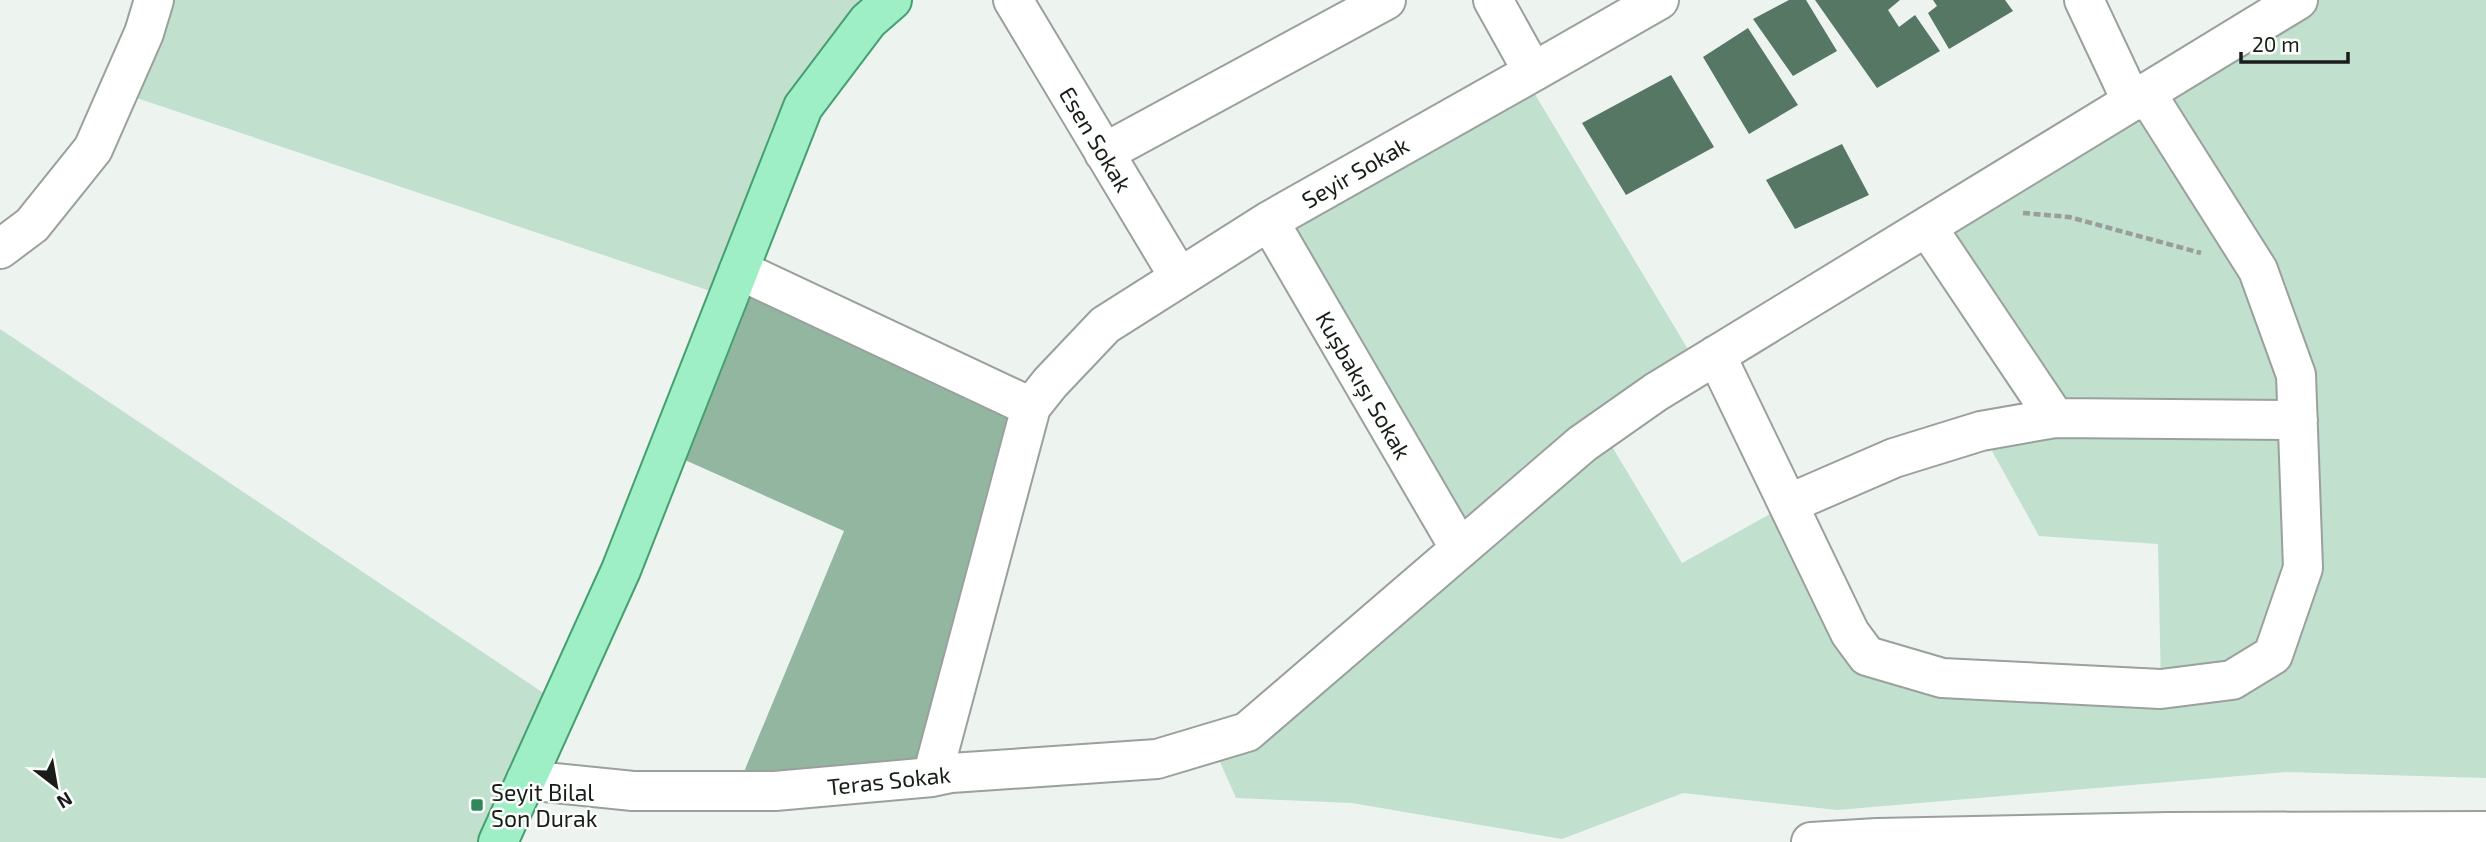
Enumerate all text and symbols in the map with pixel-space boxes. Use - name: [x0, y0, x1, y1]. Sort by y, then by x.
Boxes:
- scale bar: [2241, 21, 2348, 65]
- text: 20 m: [2252, 31, 2300, 56]
- street label: Esen Sokak: [1054, 81, 1138, 197]
- street label: Seyir Sokak: [1296, 130, 1414, 214]
- street label: Kuşbakışı Sokak: [1310, 306, 1418, 465]
- north arrow: [21, 751, 91, 821]
- street label: Teras Sokak: [826, 760, 952, 800]
- place label: Seyit Bilal Son Durak: [491, 778, 598, 832]
- text: N: [53, 788, 77, 814]
- marker: Seyit Bilal Son Durak: [469, 797, 485, 813]

